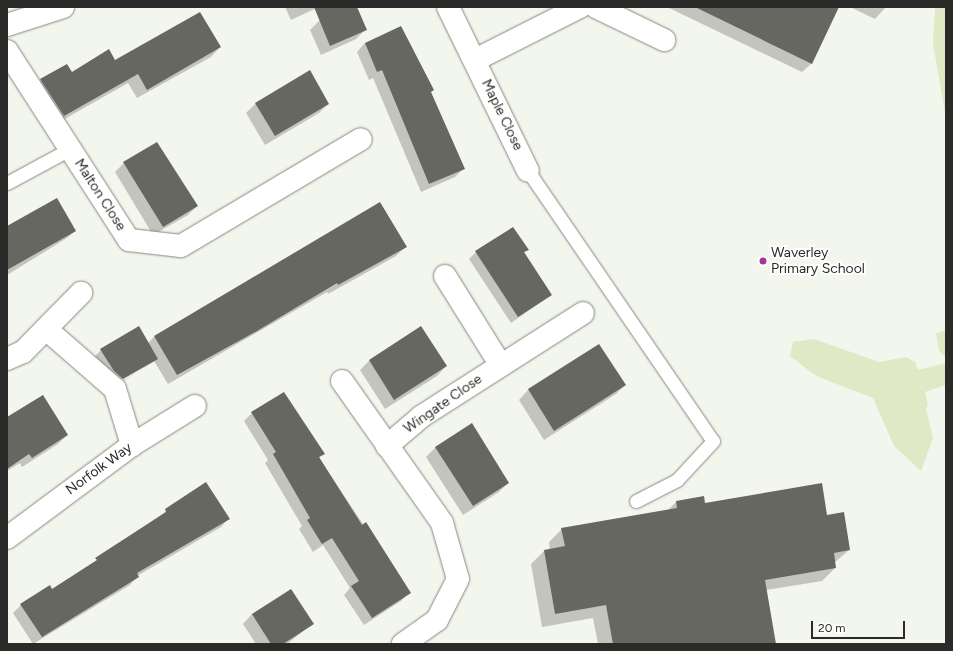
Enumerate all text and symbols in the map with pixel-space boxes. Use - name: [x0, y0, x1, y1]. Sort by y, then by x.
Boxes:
- street label: Maple Close: [478, 77, 526, 153]
- street label: Malton Close: [71, 156, 129, 234]
- place label: Waverley Primary School: [771, 245, 865, 278]
- marker: Waverley Primary School: [758, 256, 768, 266]
- street label: Wingate Close: [401, 371, 485, 437]
- street label: Norfolk Way: [63, 439, 135, 499]
- scale bar: [813, 613, 907, 639]
- text: 20 m: [818, 621, 846, 635]

